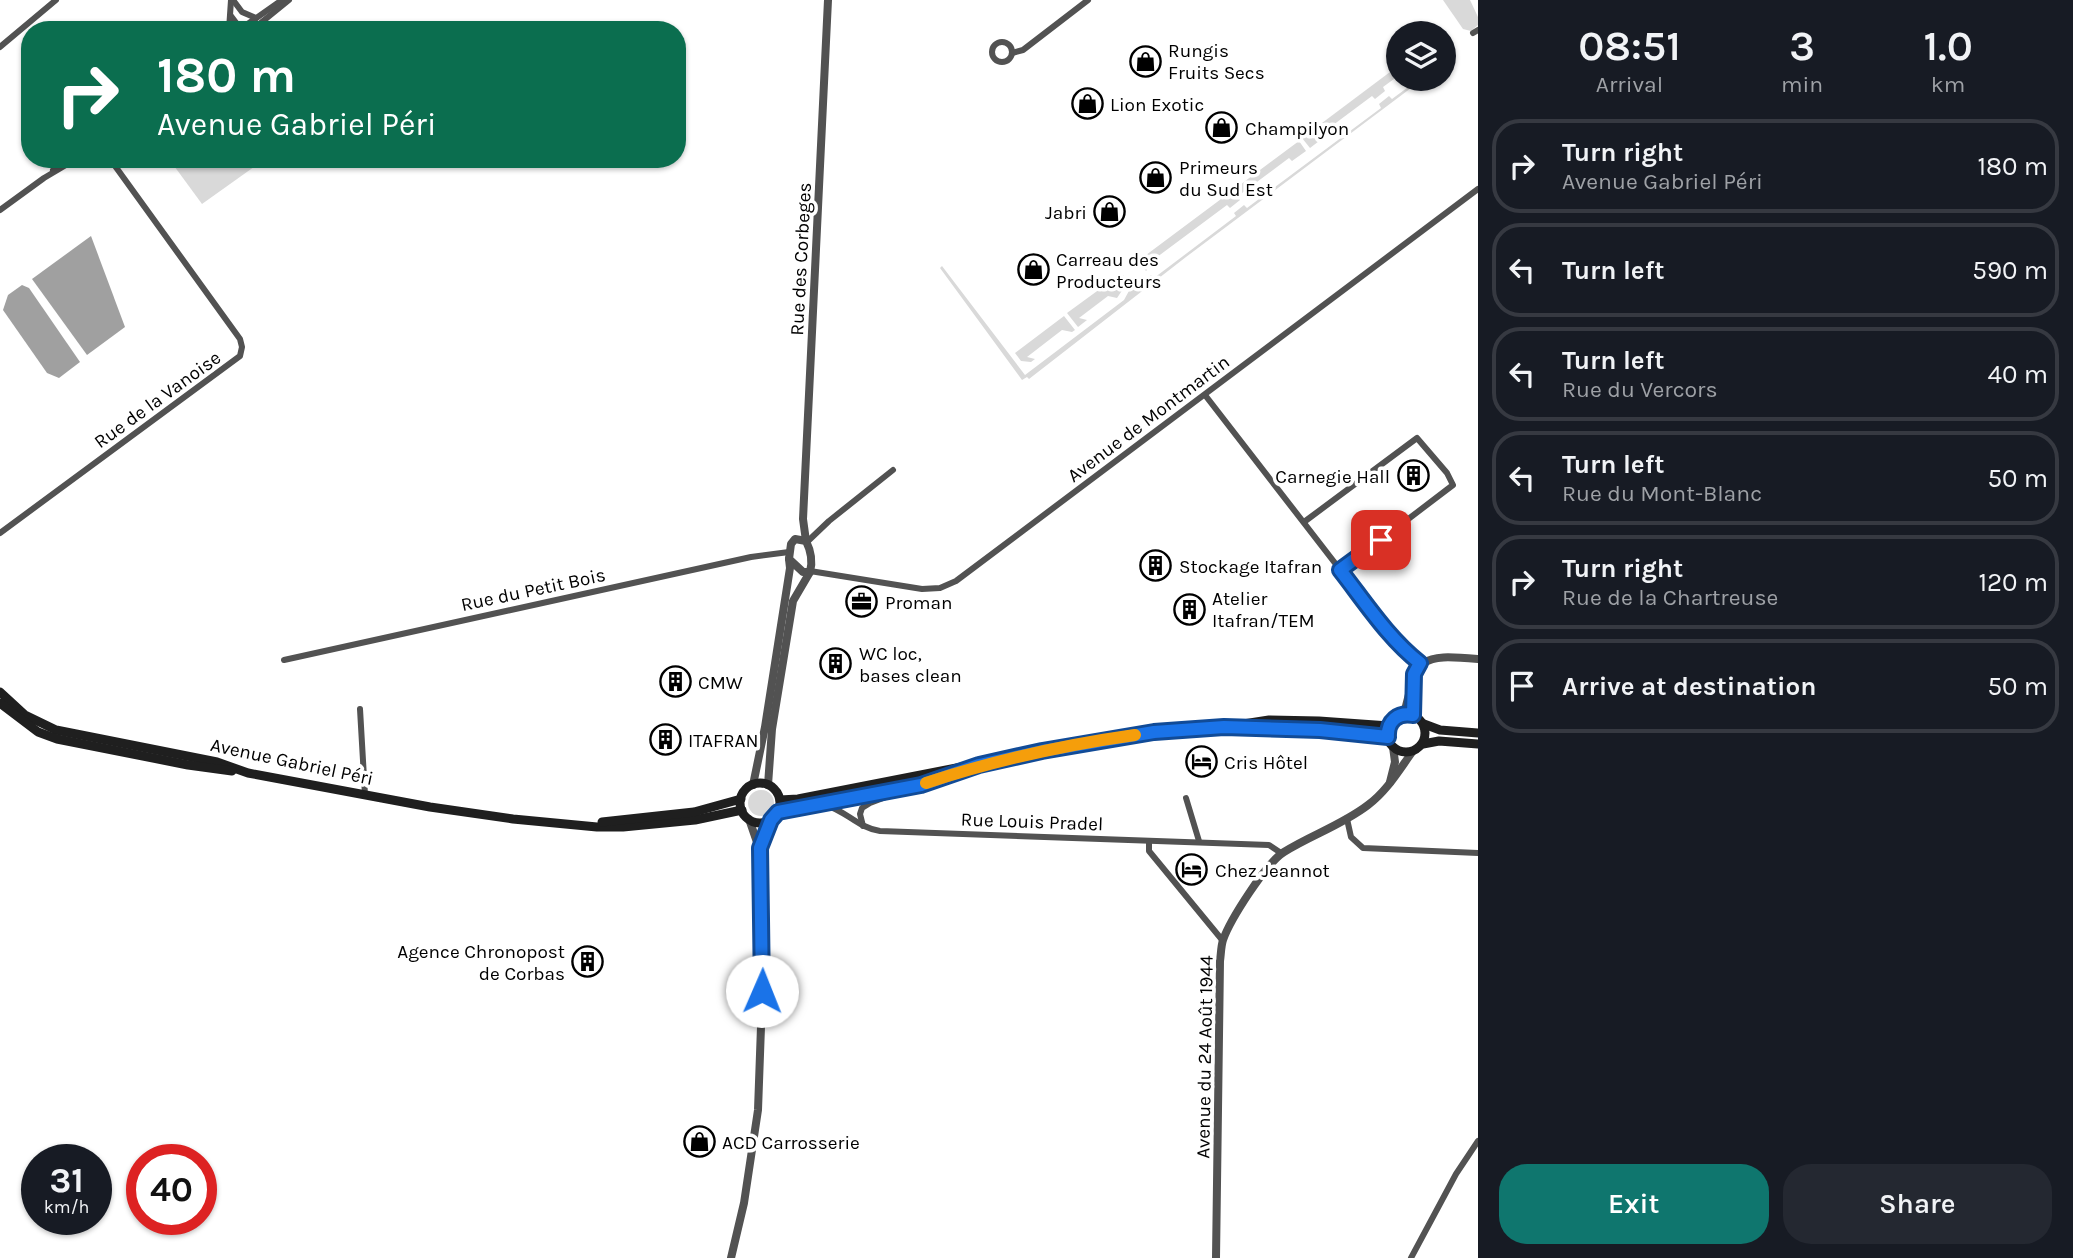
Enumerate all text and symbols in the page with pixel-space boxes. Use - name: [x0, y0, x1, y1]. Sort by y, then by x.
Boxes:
- map controls: [1386, 21, 1456, 91]
- button: layers: [1386, 21, 1456, 91]
- text: 08:51: [1578, 21, 1681, 71]
- text: 3: [1789, 21, 1815, 71]
- text: 1.0: [1923, 21, 1973, 71]
- place label: Rungis Fruits Secs: [1168, 40, 1265, 84]
- shop icon: Rungis Fruits Secs: [1128, 44, 1162, 78]
- text: 180 m: [157, 47, 296, 104]
- icon: right: [42, 49, 133, 140]
- text: Arrival: [1596, 71, 1663, 98]
- text: min: [1781, 71, 1823, 98]
- text: km: [1931, 71, 1965, 98]
- shop icon: Lion Exotic: [1070, 87, 1104, 121]
- place label: Lion Exotic: [1110, 94, 1204, 116]
- text: Avenue Gabriel Péri: [157, 106, 436, 143]
- shop icon: Champilyon: [1205, 111, 1239, 145]
- place label: Champilyon: [1245, 118, 1349, 140]
- text: Turn right: [1562, 137, 1683, 168]
- icon: right: [1503, 147, 1541, 185]
- text: 180 m: [1978, 151, 2048, 182]
- place label: Primeurs du Sud Est: [1179, 157, 1273, 201]
- shop icon: Primeurs du Sud Est: [1139, 161, 1173, 195]
- text: Avenue Gabriel Péri: [1562, 168, 1763, 195]
- street label: Rue des Corbeges: [786, 182, 816, 336]
- shop icon: Jabri: [1093, 195, 1127, 229]
- place label: Jabri: [1045, 202, 1087, 224]
- place label: Carreau des Producteurs: [1056, 249, 1162, 293]
- icon: left: [1503, 251, 1541, 289]
- shop icon: Carreau des Producteurs: [1016, 253, 1050, 287]
- text: Turn left: [1562, 255, 1664, 286]
- text: 590 m: [1972, 255, 2048, 286]
- text: Turn left: [1562, 345, 1664, 376]
- street label: Rue de la Vanoise: [90, 347, 225, 453]
- street label: Avenue de Montmartin: [1063, 351, 1234, 487]
- icon: left: [1503, 355, 1541, 393]
- text: 40 m: [1988, 359, 2048, 390]
- text: Rue du Vercors: [1562, 376, 1717, 403]
- text: Turn left: [1562, 449, 1664, 480]
- building icon: Carnegie Hall: [1396, 459, 1430, 493]
- icon: left: [1503, 459, 1541, 497]
- text: 50 m: [1987, 463, 2048, 494]
- place label: Carnegie Hall: [1275, 466, 1390, 488]
- text: Rue du Mont-Blanc: [1562, 480, 1762, 507]
- pin: [1351, 510, 1411, 570]
- icon: arrive: [1362, 521, 1400, 559]
- building icon: Stockage Itafran: [1139, 549, 1173, 583]
- text: Turn right: [1562, 553, 1683, 584]
- place label: Stockage Itafran: [1179, 556, 1322, 578]
- icon: right: [1503, 563, 1541, 601]
- street label: Rue du Petit Bois: [459, 564, 608, 616]
- text: 120 m: [1978, 567, 2048, 598]
- text: Rue de la Chartreuse: [1562, 584, 1778, 611]
- office icon: Proman: [845, 585, 879, 619]
- place label: Atelier Itafran/TEM: [1212, 588, 1315, 632]
- place label: Proman: [885, 592, 952, 614]
- building icon: Atelier Itafran/TEM: [1172, 592, 1206, 626]
- place label: WC loc, bases clean: [859, 643, 962, 687]
- building icon: WC loc, bases clean: [819, 647, 853, 681]
- building icon: CMW: [658, 665, 692, 699]
- icon: arrive: [1503, 667, 1541, 705]
- text: Arrive at destination: [1562, 671, 1816, 702]
- text: 50 m: [1987, 671, 2048, 702]
- place label: CMW: [698, 672, 743, 694]
- building icon: ITAFRAN: [648, 723, 682, 757]
- place label: ITAFRAN: [688, 730, 758, 752]
- street label: Avenue Gabriel Péri: [208, 734, 375, 790]
- hotel icon: Cris Hôtel: [1184, 745, 1218, 779]
- place label: Cris Hôtel: [1224, 752, 1308, 774]
- street label: Rue Louis Pradel: [960, 809, 1104, 835]
- hotel icon: Chez Jeannot: [1175, 853, 1209, 887]
- place label: Chez Jeannot: [1215, 860, 1330, 882]
- place label: Agence Chronopost de Corbas: [397, 941, 565, 985]
- building icon: Agence Chronopost de Corbas: [571, 945, 605, 979]
- position arrow: [725, 954, 799, 1028]
- street label: Avenue du 24 Août 1944: [1192, 955, 1218, 1159]
- shop icon: ACD Carrosserie: [682, 1125, 716, 1159]
- place label: ACD Carrosserie: [722, 1132, 860, 1154]
- speed limit sign: 40: [126, 1144, 217, 1235]
- text: 31: [49, 1160, 84, 1201]
- button: Exit: [1499, 1164, 1769, 1244]
- button: Share: [1783, 1164, 2052, 1244]
- text: km/h: [44, 1196, 89, 1218]

